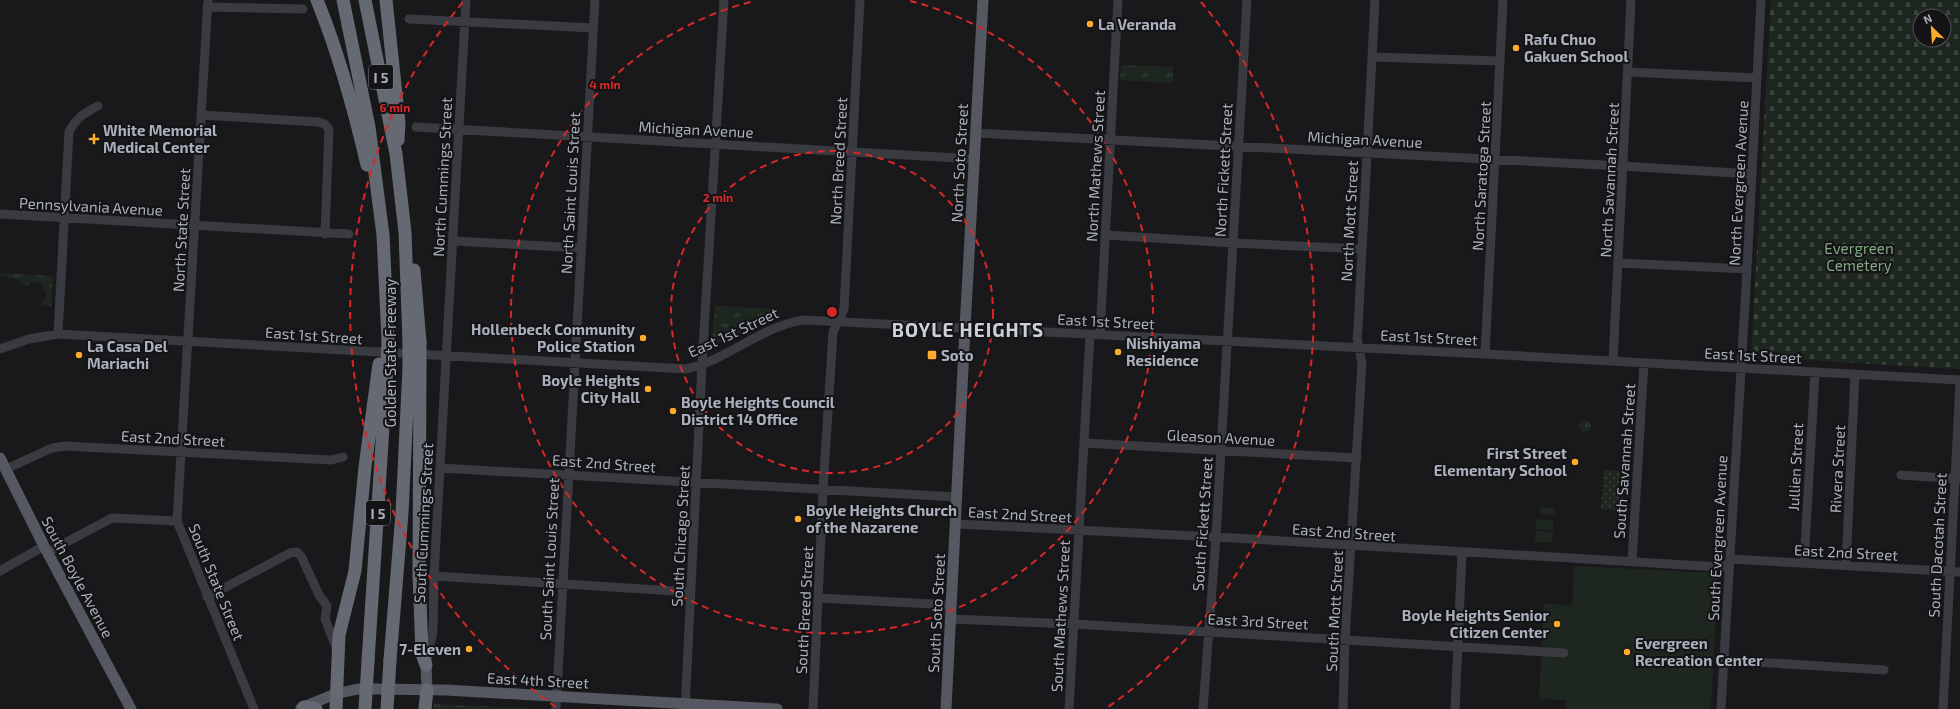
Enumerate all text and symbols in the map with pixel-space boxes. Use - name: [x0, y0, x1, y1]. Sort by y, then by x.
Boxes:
- north arrow: [1912, 8, 1952, 48]
- text: N: [1921, 11, 1934, 26]
- place label: La Veranda: [1098, 15, 1176, 33]
- marker: La Veranda: [1085, 19, 1095, 29]
- place label: Rafu Chuo Gakuen School: [1524, 30, 1628, 65]
- marker: Rafu Chuo Gakuen School: [1511, 43, 1521, 53]
- road number: I 5: [369, 65, 393, 89]
- text: 4 min: [589, 77, 621, 91]
- street label: North Mathews Street: [1082, 89, 1108, 242]
- street label: North Cummings Street: [429, 96, 455, 257]
- street label: North Breed Street: [826, 96, 850, 225]
- text: 6 min: [380, 100, 410, 114]
- street label: North Evergreen Avenue: [1725, 100, 1751, 266]
- street label: North Saratoga Street: [1468, 101, 1494, 251]
- street label: North Fickett Street: [1211, 102, 1236, 237]
- street label: North Savannah Street: [1596, 102, 1622, 258]
- street label: North Soto Street: [947, 103, 971, 223]
- street label: North Saint Louis Street: [557, 111, 583, 274]
- street label: Michigan Avenue: [638, 117, 754, 141]
- place label: White Memorial Medical Center: [103, 121, 217, 156]
- street label: Michigan Avenue: [1307, 127, 1423, 151]
- marker: White Memorial Medical Center: [88, 133, 100, 145]
- street label: North Mott Street: [1337, 160, 1361, 282]
- street label: North State Street: [169, 167, 193, 292]
- text: 2 min: [703, 190, 733, 204]
- street label: Pennsylvania Avenue: [19, 193, 163, 219]
- park label: Evergreen Cemetery: [1824, 239, 1894, 274]
- street label: Golden State Freeway: [381, 279, 399, 427]
- street label: East 1st Street: [685, 303, 781, 361]
- centre of rings: [825, 305, 839, 319]
- street label: East 1st Street: [1057, 309, 1156, 333]
- district label: BOYLE HEIGHTS: [892, 318, 1044, 341]
- place label: Hollenbeck Community Police Station: [471, 320, 635, 355]
- street label: East 1st Street: [265, 323, 364, 347]
- street label: East 1st Street: [1380, 325, 1479, 349]
- marker: Hollenbeck Community Police Station: [638, 333, 648, 343]
- place label: Nishiyama Residence: [1126, 334, 1201, 369]
- place label: La Casa Del Mariachi: [87, 337, 168, 372]
- street label: East 1st Street: [1704, 343, 1803, 367]
- place label: Soto: [941, 346, 974, 364]
- marker: Nishiyama Residence: [1113, 347, 1123, 357]
- marker: Soto: [926, 349, 938, 361]
- marker: La Casa Del Mariachi: [74, 350, 84, 360]
- place label: Boyle Heights City Hall: [542, 371, 640, 407]
- street label: South Savannah Street: [1610, 383, 1638, 539]
- marker: Boyle Heights City Hall: [643, 384, 653, 394]
- place label: Boyle Heights Council District 14 Office: [681, 393, 835, 428]
- marker: Boyle Heights Council District 14 Office: [668, 406, 678, 416]
- street label: Jullien Street: [1784, 422, 1806, 511]
- street label: Rivera Street: [1826, 424, 1848, 514]
- street label: Gleason Avenue: [1166, 425, 1276, 449]
- street label: East 2nd Street: [121, 426, 226, 450]
- street label: South Cummings Street: [410, 442, 436, 603]
- place label: First Street Elementary School: [1434, 444, 1567, 480]
- street label: East 2nd Street: [551, 450, 657, 476]
- street label: South Evergreen Avenue: [1704, 455, 1730, 621]
- street label: South Fickett Street: [1188, 456, 1216, 592]
- marker: First Street Elementary School: [1570, 457, 1580, 467]
- street label: South Chicago Street: [667, 465, 693, 607]
- street label: South Dacotah Street: [1924, 472, 1950, 618]
- street label: South Saint Louis Street: [536, 477, 562, 641]
- road number: I 5: [366, 501, 390, 525]
- place label: Boyle Heights Church of the Nazarene: [806, 501, 957, 536]
- street label: East 2nd Street: [968, 502, 1073, 526]
- street label: South Boyle Avenue: [38, 513, 118, 641]
- marker: Boyle Heights Church of the Nazarene: [793, 514, 803, 524]
- street label: East 2nd Street: [1291, 519, 1397, 545]
- street label: South State Street: [185, 521, 249, 643]
- street label: South Mathews Street: [1047, 539, 1073, 692]
- street label: East 2nd Street: [1794, 540, 1899, 564]
- street label: South Breed Street: [792, 545, 816, 674]
- street label: South Mott Street: [1322, 550, 1346, 672]
- street label: South Soto Street: [924, 553, 948, 673]
- place label: Boyle Heights Senior Citizen Center: [1402, 606, 1550, 641]
- street label: East 3rd Street: [1207, 609, 1309, 633]
- marker: Boyle Heights Senior Citizen Center: [1552, 619, 1562, 629]
- place label: Evergreen Recreation Center: [1635, 634, 1763, 669]
- place label: 7-Eleven: [399, 640, 461, 658]
- marker: 7-Eleven: [464, 644, 474, 654]
- marker: Evergreen Recreation Center: [1622, 647, 1632, 657]
- street label: East 4th Street: [487, 668, 590, 692]

